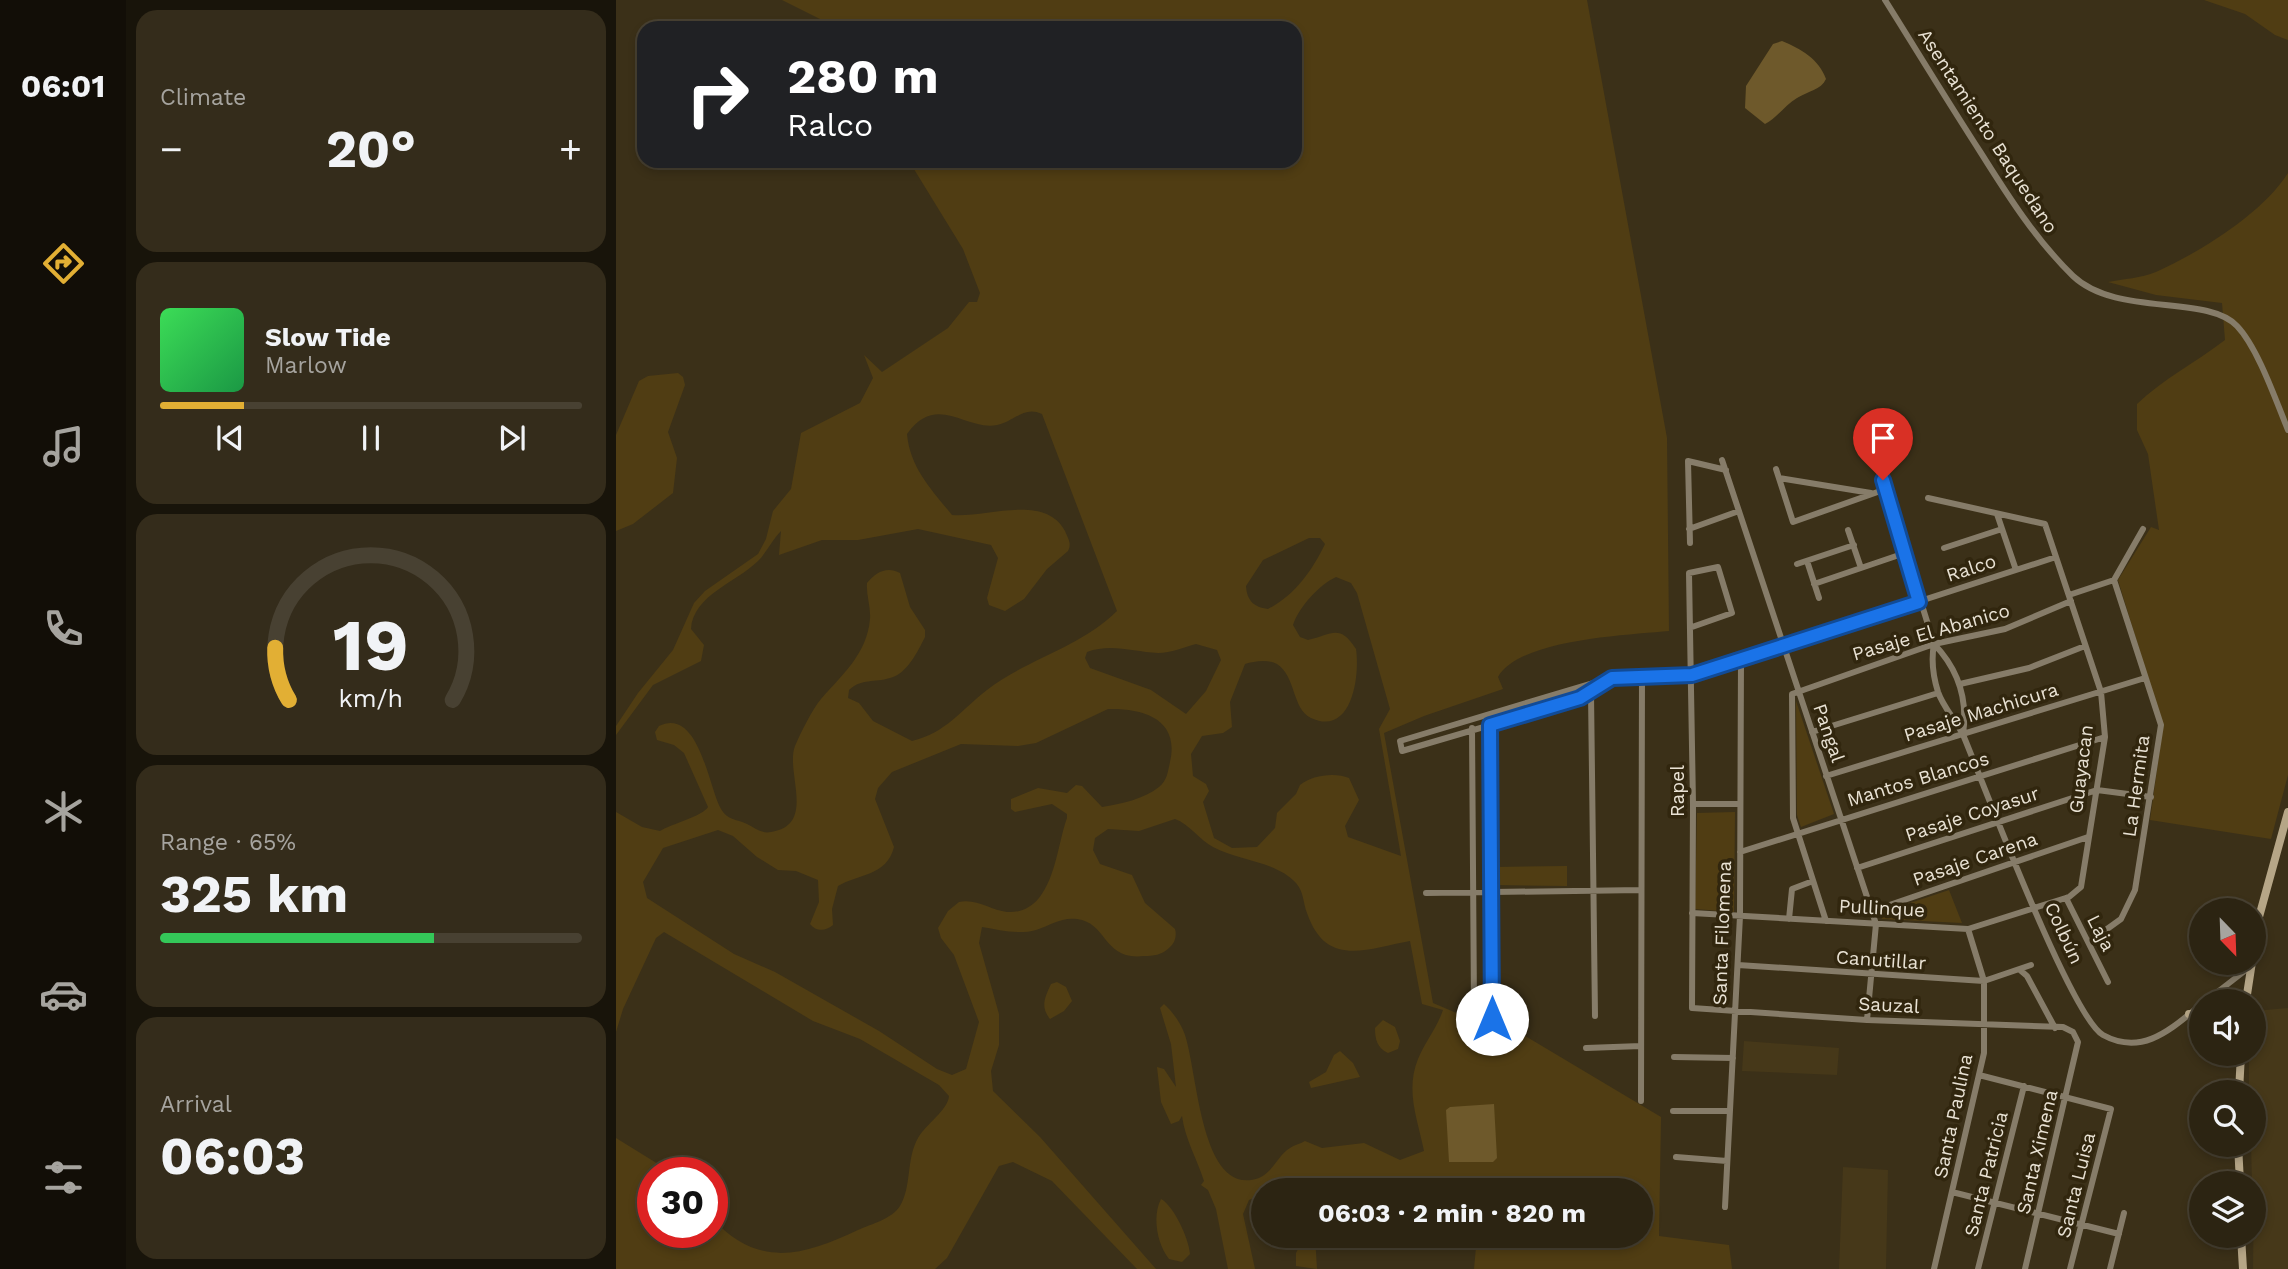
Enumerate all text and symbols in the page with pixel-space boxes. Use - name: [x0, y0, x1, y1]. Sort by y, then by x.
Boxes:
- street label: Asentamiento Baquedano: [1913, 25, 2063, 237]
- text: 280 m: [787, 47, 939, 105]
- icon: right: [672, 49, 763, 140]
- text: 06:01: [21, 67, 105, 105]
- text: Climate: [160, 84, 246, 111]
- text: Ralco: [787, 106, 873, 144]
- text: 20°: [326, 119, 416, 180]
- text: −: [160, 127, 183, 171]
- text: +: [559, 127, 582, 171]
- icon: directions: [39, 239, 88, 288]
- text: Slow Tide: [265, 322, 391, 352]
- text: Marlow: [265, 352, 347, 379]
- pin: [1853, 408, 1913, 480]
- icon: previous: [211, 419, 249, 457]
- icon: pause: [352, 419, 390, 457]
- icon: next: [493, 419, 531, 457]
- icon: arrive: [1864, 419, 1902, 457]
- icon: music: [39, 422, 88, 471]
- street label: Ralco: [1943, 549, 1999, 587]
- street label: Pasaje El Abanico: [1850, 599, 2012, 665]
- text: 19: [333, 603, 409, 689]
- icon: phone: [39, 604, 88, 653]
- street label: Pasaje Machicura: [1901, 677, 2061, 746]
- text: km/h: [339, 684, 403, 713]
- street label: Pangal: [1808, 701, 1850, 766]
- street label: Guayacan: [2064, 723, 2098, 815]
- street label: La Hermita: [2117, 733, 2155, 838]
- street label: Mantos Blancos: [1844, 746, 1992, 812]
- street label: Rapel: [1666, 765, 1689, 817]
- street label: Pasaje Coyasur: [1902, 781, 2042, 847]
- icon: climate: [39, 787, 88, 836]
- street label: Pasaje Carena: [1910, 827, 2041, 891]
- text: Range · 65%: [160, 829, 296, 856]
- street label: Santa Filomena: [1708, 860, 1736, 1006]
- text: 325 km: [160, 864, 348, 925]
- street label: Pullinque: [1838, 894, 1926, 922]
- street label: Colbún: [2040, 898, 2088, 968]
- north arrow: [2189, 898, 2266, 975]
- map controls: [2189, 898, 2266, 1248]
- street label: Laja: [2082, 911, 2120, 955]
- street label: Canutillar: [1835, 945, 1927, 975]
- icon: car: [39, 970, 88, 1019]
- position arrow: [1455, 982, 1529, 1056]
- button: sound: [2189, 989, 2266, 1066]
- street label: Sauzal: [1858, 992, 1920, 1018]
- street label: Santa Paulina: [1929, 1051, 1977, 1180]
- button: search: [2189, 1080, 2266, 1157]
- street label: Santa Ximena: [2012, 1087, 2063, 1216]
- text: Arrival: [160, 1091, 232, 1118]
- street label: Santa Patricia: [1959, 1109, 2013, 1239]
- text: 06:03: [160, 1126, 305, 1187]
- street label: Santa Luisa: [2052, 1130, 2100, 1240]
- icon: filters: [39, 1153, 88, 1202]
- speed limit sign: 30: [637, 1157, 728, 1248]
- button: layers: [2189, 1171, 2266, 1248]
- text: 06:03 · 2 min · 820 m: [1318, 1198, 1586, 1228]

